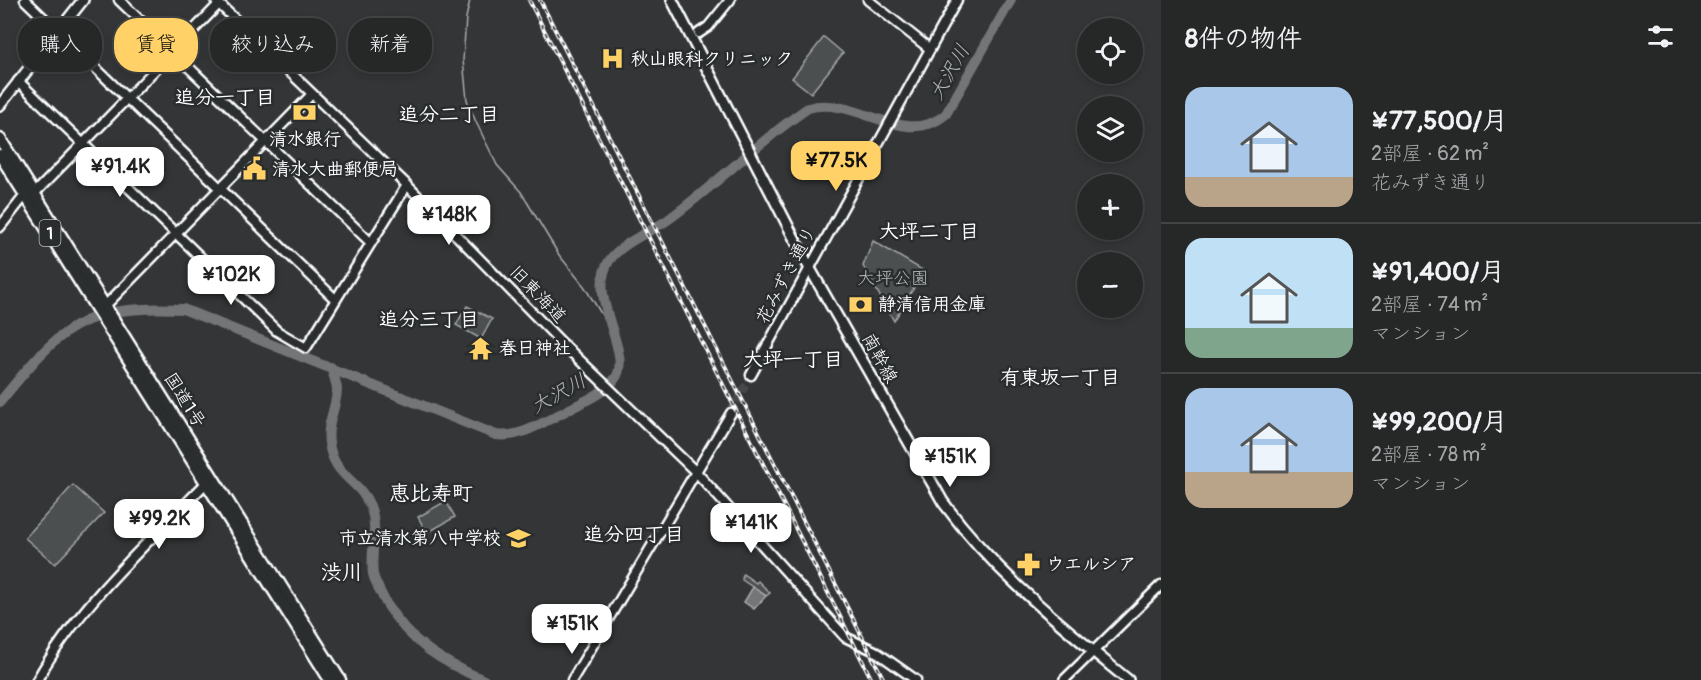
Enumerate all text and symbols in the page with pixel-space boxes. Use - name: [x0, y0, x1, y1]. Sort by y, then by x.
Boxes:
- chip: 購入: [18, 18, 102, 72]
- chip: 賃貸: [114, 18, 198, 72]
- chip: 絞り込み: [210, 18, 336, 72]
- chip: 新着: [348, 18, 432, 72]
- map controls: [1077, 18, 1143, 318]
- button: locate: [1077, 18, 1143, 84]
- icon: filters: [1644, 20, 1677, 53]
- text: 8件の物件: [1185, 23, 1302, 55]
- water label: 大沢川: [924, 40, 975, 104]
- hospital icon: 秋山眼科クリニック: [600, 46, 626, 72]
- place label: 秋山眼科クリニック: [631, 48, 793, 71]
- district label: 追分一丁目: [175, 85, 275, 110]
- button: layers: [1077, 96, 1143, 162]
- bank icon: 清水銀行: [292, 100, 318, 126]
- district label: 追分二丁目: [399, 102, 499, 127]
- text: ¥77,500/月: [1371, 105, 1508, 137]
- icon: home: [1233, 111, 1305, 183]
- place label: 清水銀行: [269, 128, 341, 151]
- pin: ¥77.5K: [787, 141, 885, 192]
- text: 2部屋 · 62 m²: [1371, 141, 1489, 166]
- pin: ¥91.4K: [71, 147, 169, 198]
- text: ¥77.5K: [805, 148, 867, 173]
- text: ¥91.4K: [90, 154, 150, 179]
- public building icon: 清水大曲郵便局: [241, 156, 267, 182]
- place label: 清水大曲郵便局: [272, 158, 398, 181]
- text: 花みずき通り: [1371, 170, 1490, 195]
- button: +: [1077, 174, 1143, 240]
- pin: ¥148K: [407, 195, 491, 246]
- text: ¥148K: [421, 202, 477, 227]
- district label: 大坪二丁目: [879, 219, 979, 244]
- road number: 1: [40, 220, 60, 246]
- street label: 花みずき通り: [751, 222, 822, 328]
- button: −: [1077, 252, 1143, 318]
- pin: ¥102K: [189, 255, 273, 306]
- text: ¥91,400/月: [1371, 256, 1505, 288]
- street label: 旧東海道: [504, 260, 571, 328]
- text: ¥102K: [202, 262, 260, 287]
- icon: home: [1233, 262, 1305, 334]
- park label: 大坪公園: [857, 267, 929, 290]
- bank icon: 静清信用金庫: [847, 291, 873, 317]
- text: 2部屋 · 74 m²: [1371, 292, 1488, 317]
- place label: 静清信用金庫: [878, 293, 986, 316]
- district label: 追分三丁目: [379, 307, 479, 332]
- text: マンション: [1371, 321, 1470, 346]
- street label: 南幹線: [856, 329, 903, 387]
- temple icon: 春日神社: [468, 335, 494, 361]
- place label: 春日神社: [499, 337, 571, 360]
- district label: 大坪一丁目: [743, 347, 843, 372]
- district label: 有東坂一丁目: [1000, 365, 1120, 390]
- street label: 国道1号: [159, 368, 211, 432]
- water label: 大沢川: [526, 368, 591, 419]
- text: ¥99,200/月: [1371, 406, 1508, 438]
- icon: home: [1233, 412, 1305, 484]
- pin: ¥151K: [908, 437, 992, 488]
- text: 2部屋 · 78 m²: [1371, 442, 1487, 467]
- text: ¥151K: [924, 444, 976, 469]
- text: マンション: [1371, 471, 1470, 496]
- district label: 恵比寿町: [389, 480, 473, 507]
- pin: ¥99.2K: [110, 499, 208, 550]
- pin: ¥141K: [709, 503, 793, 554]
- text: ¥99.2K: [128, 506, 190, 531]
- text: ¥141K: [724, 510, 778, 535]
- district label: 追分四丁目: [584, 522, 684, 547]
- school or university icon: 市立清水第八中学校: [506, 525, 532, 551]
- place label: 市立清水第八中学校: [339, 527, 501, 550]
- pharmacy icon: ウエルシア: [1015, 551, 1041, 577]
- place label: ウエルシア: [1046, 553, 1136, 576]
- district label: 渋川: [321, 559, 363, 586]
- pin: ¥151K: [530, 604, 614, 655]
- text: ¥151K: [546, 611, 598, 636]

